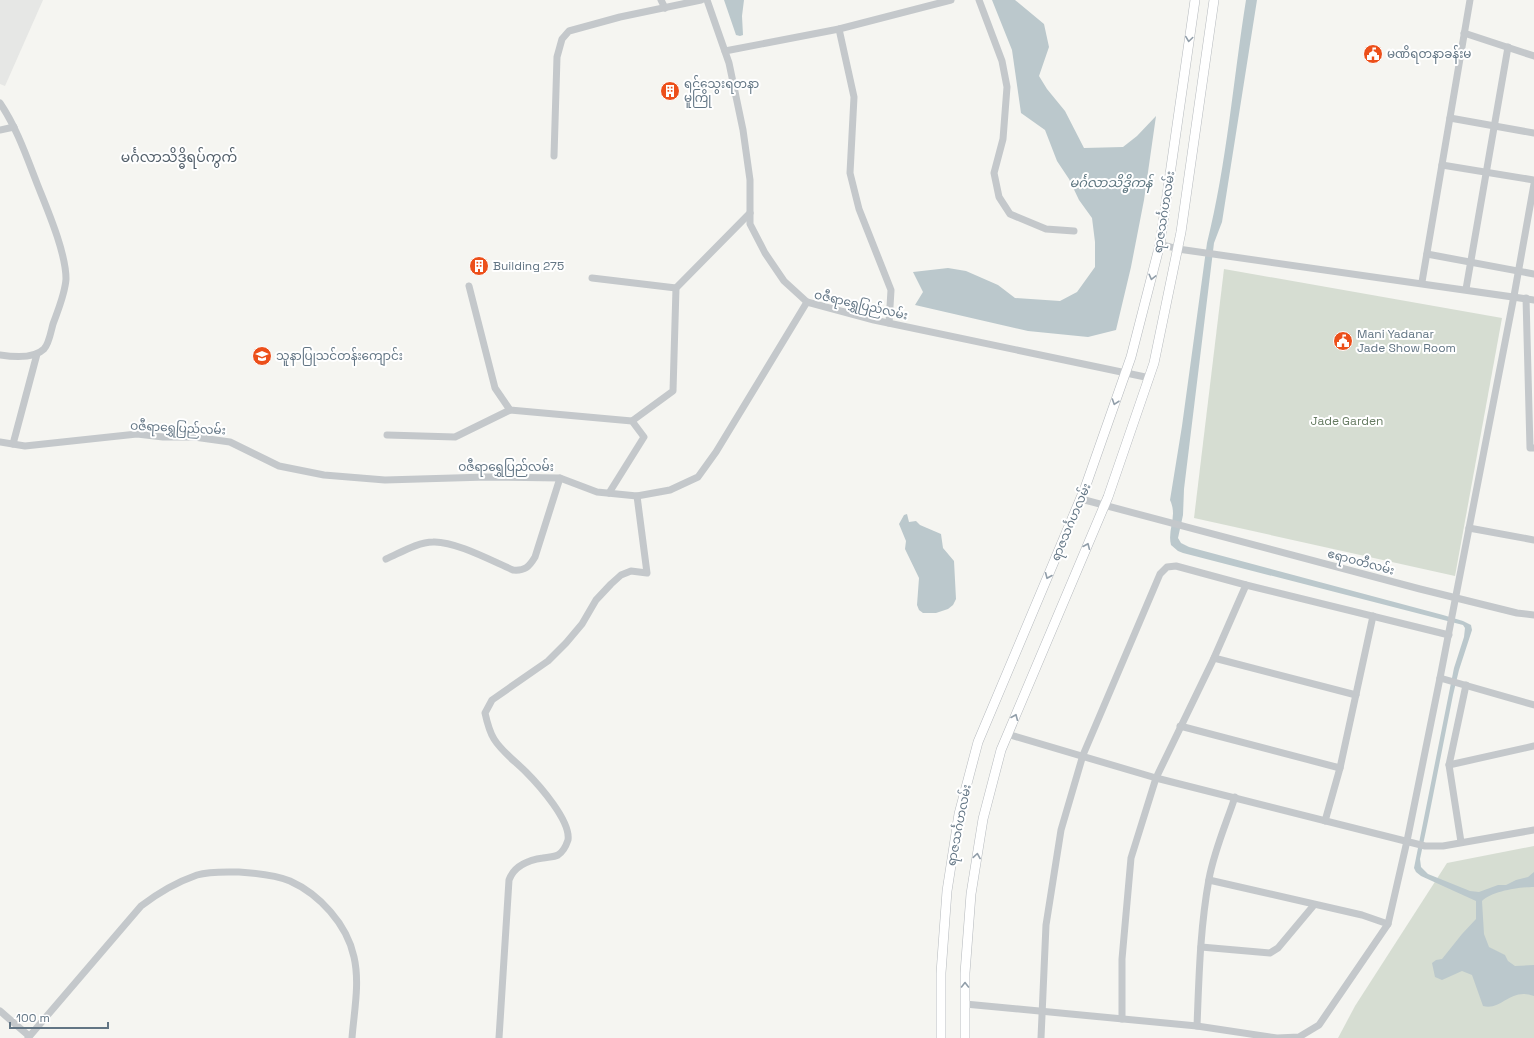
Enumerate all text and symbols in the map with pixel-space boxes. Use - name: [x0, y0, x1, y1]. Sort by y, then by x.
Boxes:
- one-way arrow: [1185, 36, 1194, 42]
- public building icon: မဏိရတနာခန်းမ: [1362, 43, 1384, 65]
- place label: မဏိရတနာခန်းမ: [1387, 45, 1471, 64]
- place label: ရင်သွေးရတနာ မူကြို: [684, 75, 759, 108]
- building icon: ရင်သွေးရတနာ မူကြို: [659, 80, 681, 102]
- district label: မင်္ဂလာသိဒ္ဓိရပ်ကွက်: [121, 147, 237, 169]
- street label: ရာဇသင်္ဂဟလမ်း: [1149, 170, 1180, 254]
- water label: မင်္ဂလာသိဒ္ဓိကန်: [1069, 173, 1155, 194]
- building icon: Building 275: [468, 255, 490, 277]
- place label: Building 275: [493, 258, 564, 274]
- one-way arrow: [1148, 274, 1156, 281]
- street label: ဝဇီရာရွှေပြည်လမ်း: [812, 285, 910, 326]
- place label: Mani Yadanar Jade Show Room: [1357, 326, 1456, 356]
- public building icon: Mani Yadanar Jade Show Room: [1332, 330, 1354, 352]
- school or university icon: သူနာပြုသင်တန်းကျောင်း: [251, 345, 273, 367]
- place label: သူနာပြုသင်တန်းကျောင်း: [276, 347, 403, 366]
- one-way arrow: [1112, 399, 1120, 406]
- park label: Jade Garden: [1311, 413, 1383, 429]
- street label: ဝဇီရာရွှေပြည်လမ်း: [130, 417, 226, 440]
- street label: ဝဇီရာရွှေပြည်လမ်း: [458, 458, 554, 477]
- street label: ရာဇသင်္ဂဟလမ်း: [1047, 480, 1096, 564]
- one-way arrow: [1082, 542, 1090, 550]
- street label: ဧရာဝတီလမ်း: [1325, 544, 1396, 581]
- one-way arrow: [1045, 572, 1053, 579]
- one-way arrow: [1010, 714, 1018, 721]
- street label: ရာဇသင်္ဂဟလမ်း: [942, 783, 977, 868]
- one-way arrow: [972, 853, 981, 859]
- one-way arrow: [961, 982, 969, 988]
- scale bar: [10, 1004, 108, 1030]
- text: 100 m: [16, 1010, 50, 1026]

